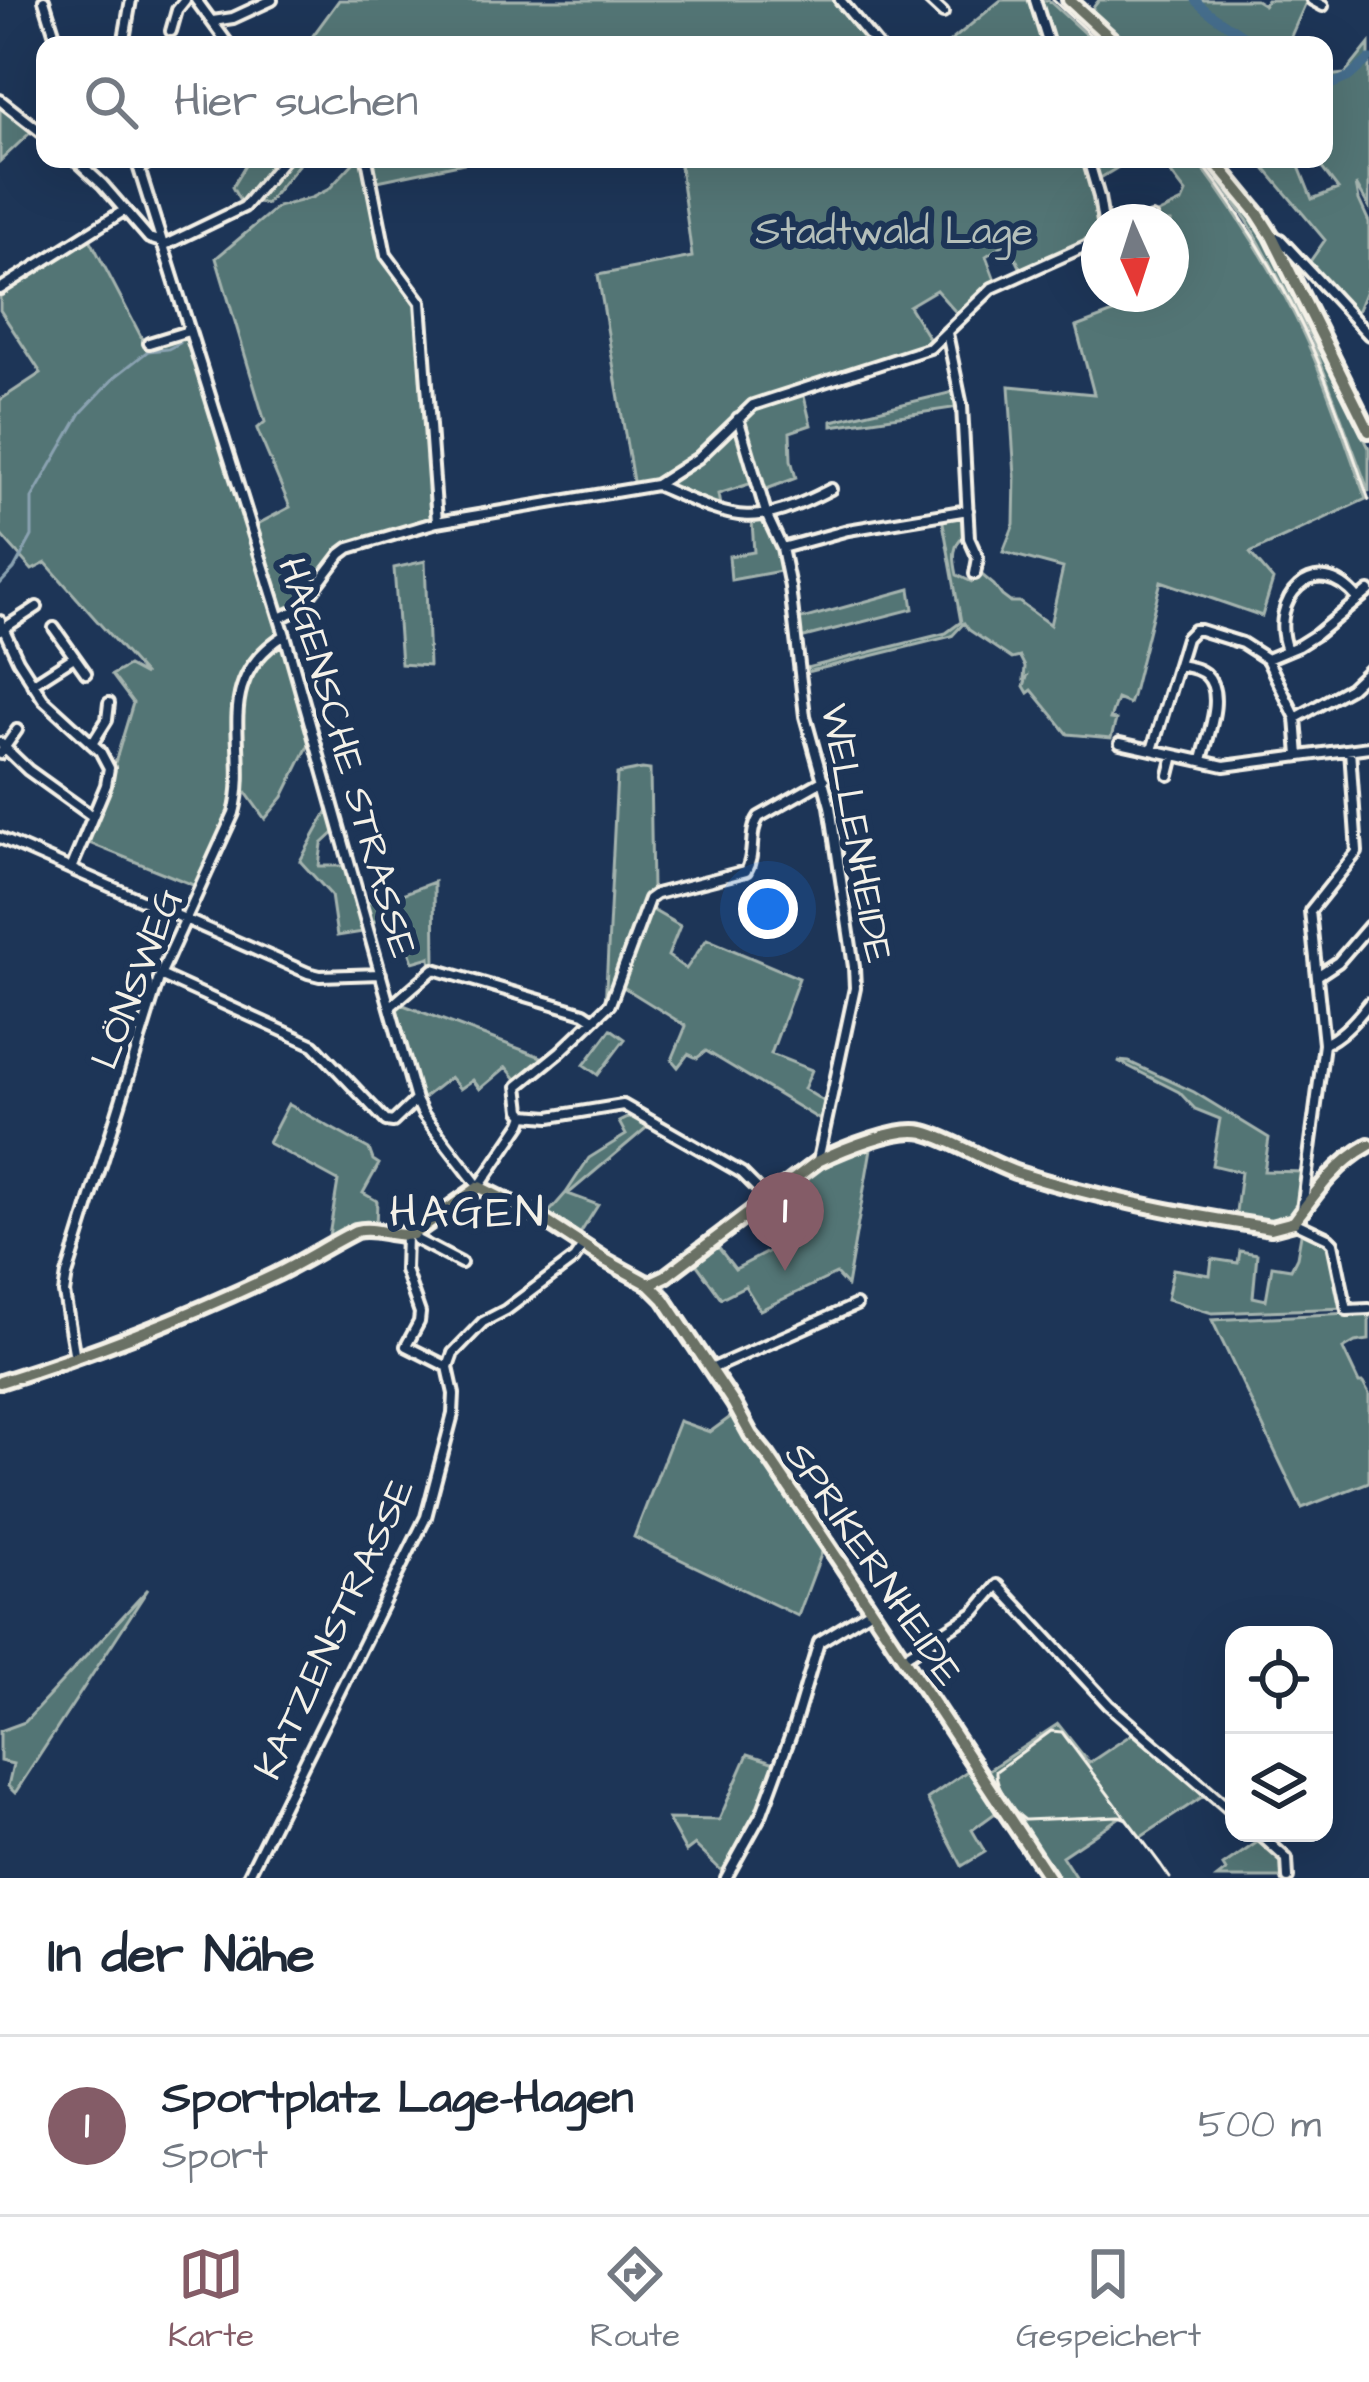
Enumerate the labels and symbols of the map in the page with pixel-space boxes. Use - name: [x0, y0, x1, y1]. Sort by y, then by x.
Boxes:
- north arrow: [1081, 204, 1189, 312]
- park label: Stadtwald Lage: [755, 206, 1033, 260]
- street label: HAGENSCHE STRASSE: [263, 552, 429, 964]
- street label: WELLENHEIDE: [806, 700, 904, 967]
- your location: [738, 879, 798, 939]
- street label: LÖNSWEG: [79, 881, 197, 1077]
- pin: 1: [746, 1172, 824, 1271]
- district label: HAGEN: [389, 1182, 547, 1244]
- street label: SPRIKERNHEIDE: [771, 1432, 974, 1697]
- street label: KATZENSTRASSE: [242, 1470, 429, 1789]

